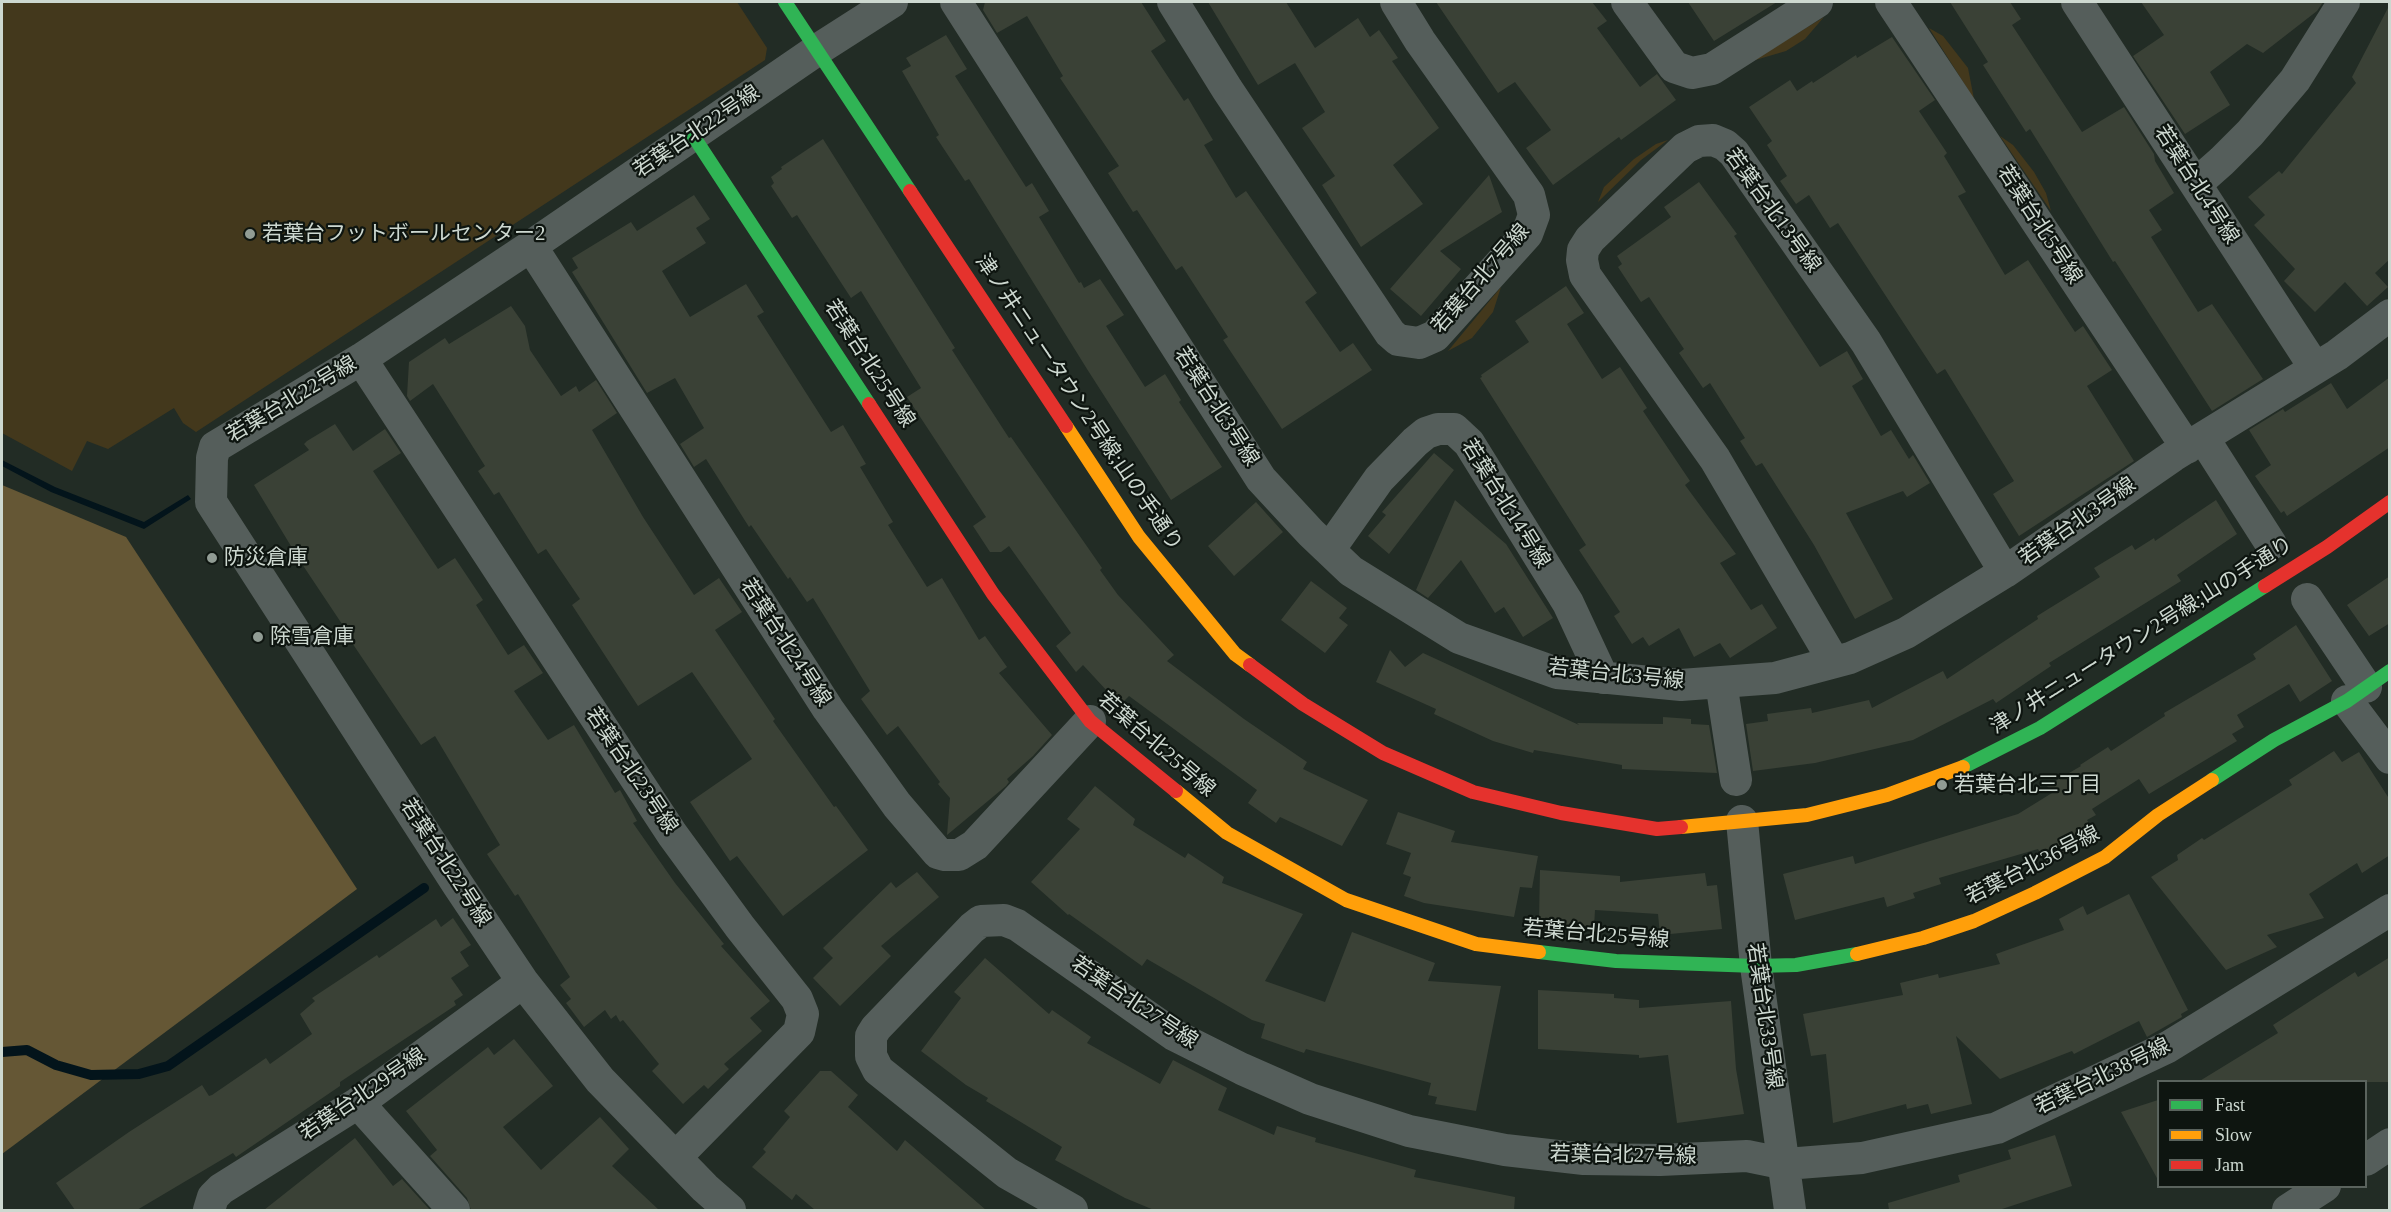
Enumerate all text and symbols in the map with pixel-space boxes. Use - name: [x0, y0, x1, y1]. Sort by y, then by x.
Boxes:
- street label: 若葉台北22号線: [629, 80, 765, 184]
- street label: 若葉台北4号線: [2148, 121, 2244, 249]
- street label: 若葉台北13号線: [1719, 144, 1825, 278]
- street label: 若葉台北5号線: [1991, 161, 2087, 289]
- street label: 若葉台北7号線: [1427, 219, 1535, 339]
- place label: 若葉台フットボールセンター2: [262, 221, 545, 247]
- marker: 若葉台フットボールセンター2: [243, 227, 257, 241]
- street label: 津ノ井ニュータウン2号線;山の手通り: [969, 250, 1187, 556]
- street label: 若葉台北25号線: [818, 295, 920, 433]
- street label: 若葉台北3号線: [1168, 343, 1264, 471]
- street label: 若葉台北22号線: [223, 351, 361, 449]
- street label: 若葉台北14号線: [1455, 435, 1555, 573]
- street label: 若葉台北3号線: [2015, 473, 2141, 571]
- street label: 津ノ井ニュータウン2号線;山の手通り: [1986, 532, 2298, 740]
- place label: 防災倉庫: [224, 545, 308, 571]
- marker: 防災倉庫: [205, 551, 219, 565]
- street label: 若葉台北24号線: [734, 574, 836, 712]
- place label: 除雪倉庫: [270, 624, 354, 650]
- marker: 除雪倉庫: [251, 630, 265, 644]
- street label: 若葉台北3号線: [1547, 655, 1685, 695]
- street label: 若葉台北25号線: [1092, 687, 1220, 803]
- street label: 若葉台北23号線: [579, 703, 683, 839]
- place label: 若葉台北三丁目: [1954, 772, 2101, 798]
- marker: 若葉台北三丁目: [1935, 778, 1949, 792]
- street label: 若葉台北22号線: [394, 794, 496, 932]
- street label: 若葉台北36号線: [1962, 821, 2104, 911]
- street label: 若葉台北25号線: [1522, 916, 1670, 954]
- street label: 若葉台北33号線: [1741, 941, 1787, 1091]
- street label: 若葉台北27号線: [1066, 951, 1202, 1055]
- street label: 若葉台北38号線: [2031, 1033, 2175, 1121]
- street label: 若葉台北29号線: [295, 1043, 431, 1147]
- legend: [2157, 1080, 2367, 1188]
- text: Fast: [2215, 1095, 2245, 1115]
- text: Slow: [2215, 1125, 2252, 1145]
- street label: 若葉台北27号線: [1549, 1142, 1697, 1170]
- text: Jam: [2215, 1155, 2244, 1175]

